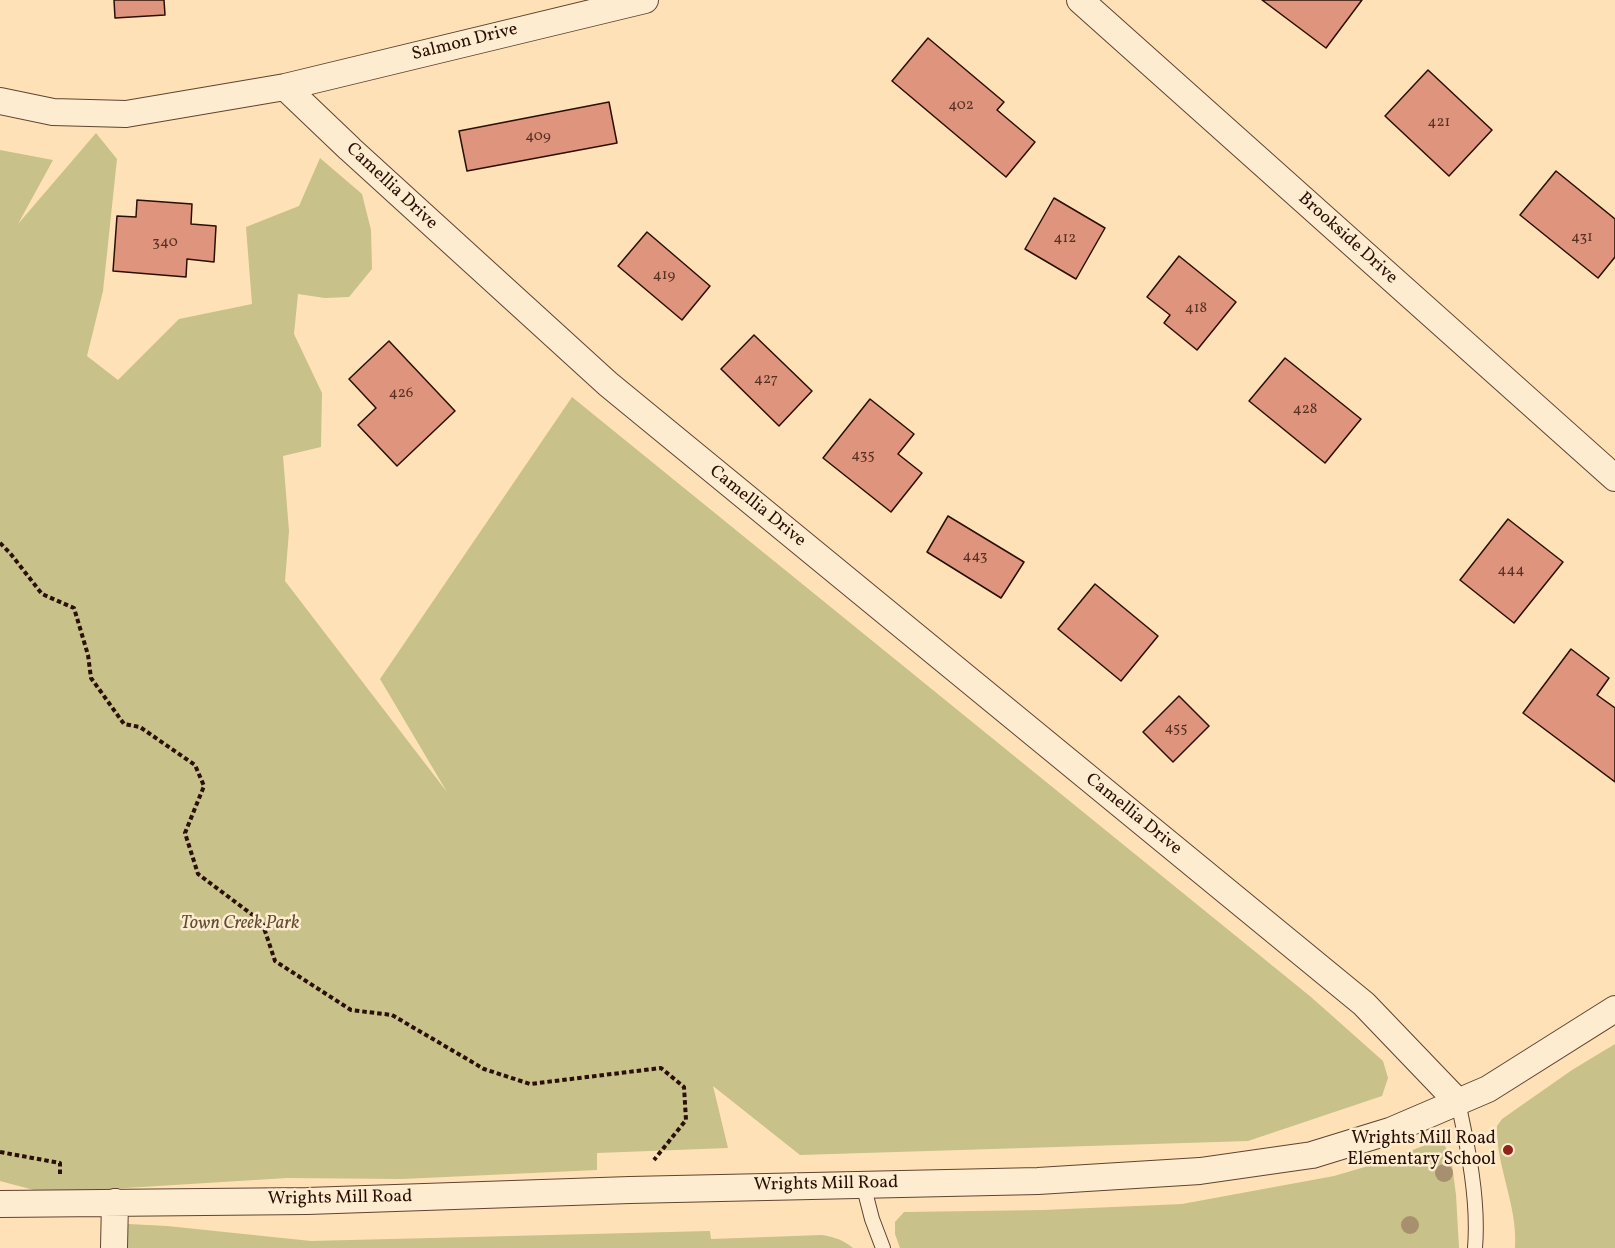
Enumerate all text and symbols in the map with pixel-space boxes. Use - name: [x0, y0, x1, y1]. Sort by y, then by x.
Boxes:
- street label: Salmon Drive: [410, 19, 520, 67]
- house number: 402: [948, 97, 974, 115]
- house number: 421: [1428, 114, 1450, 132]
- house number: 409: [525, 128, 551, 146]
- street label: Camellia Drive: [341, 139, 441, 235]
- street label: Brookside Drive: [1293, 189, 1401, 289]
- house number: 431: [1571, 229, 1593, 247]
- house number: 412: [1054, 230, 1076, 248]
- house number: 340: [152, 234, 178, 252]
- house number: 419: [653, 267, 675, 285]
- house number: 418: [1185, 300, 1207, 318]
- house number: 427: [754, 371, 778, 389]
- house number: 426: [389, 385, 413, 403]
- house number: 428: [1293, 401, 1317, 419]
- house number: 435: [851, 447, 875, 465]
- street label: Camellia Drive: [704, 462, 810, 552]
- house number: 443: [962, 548, 988, 566]
- house number: 444: [1498, 562, 1524, 580]
- house number: 455: [1165, 720, 1187, 738]
- street label: Camellia Drive: [1080, 770, 1186, 860]
- park label: Town Creek Park: [181, 914, 299, 936]
- place label: Wrights Mill Road Elementary School: [1347, 1129, 1496, 1172]
- marker: Wrights Mill Road Elementary School: [1501, 1143, 1515, 1157]
- street label: Wrights Mill Road: [753, 1173, 899, 1197]
- street label: Wrights Mill Road: [267, 1187, 413, 1211]

